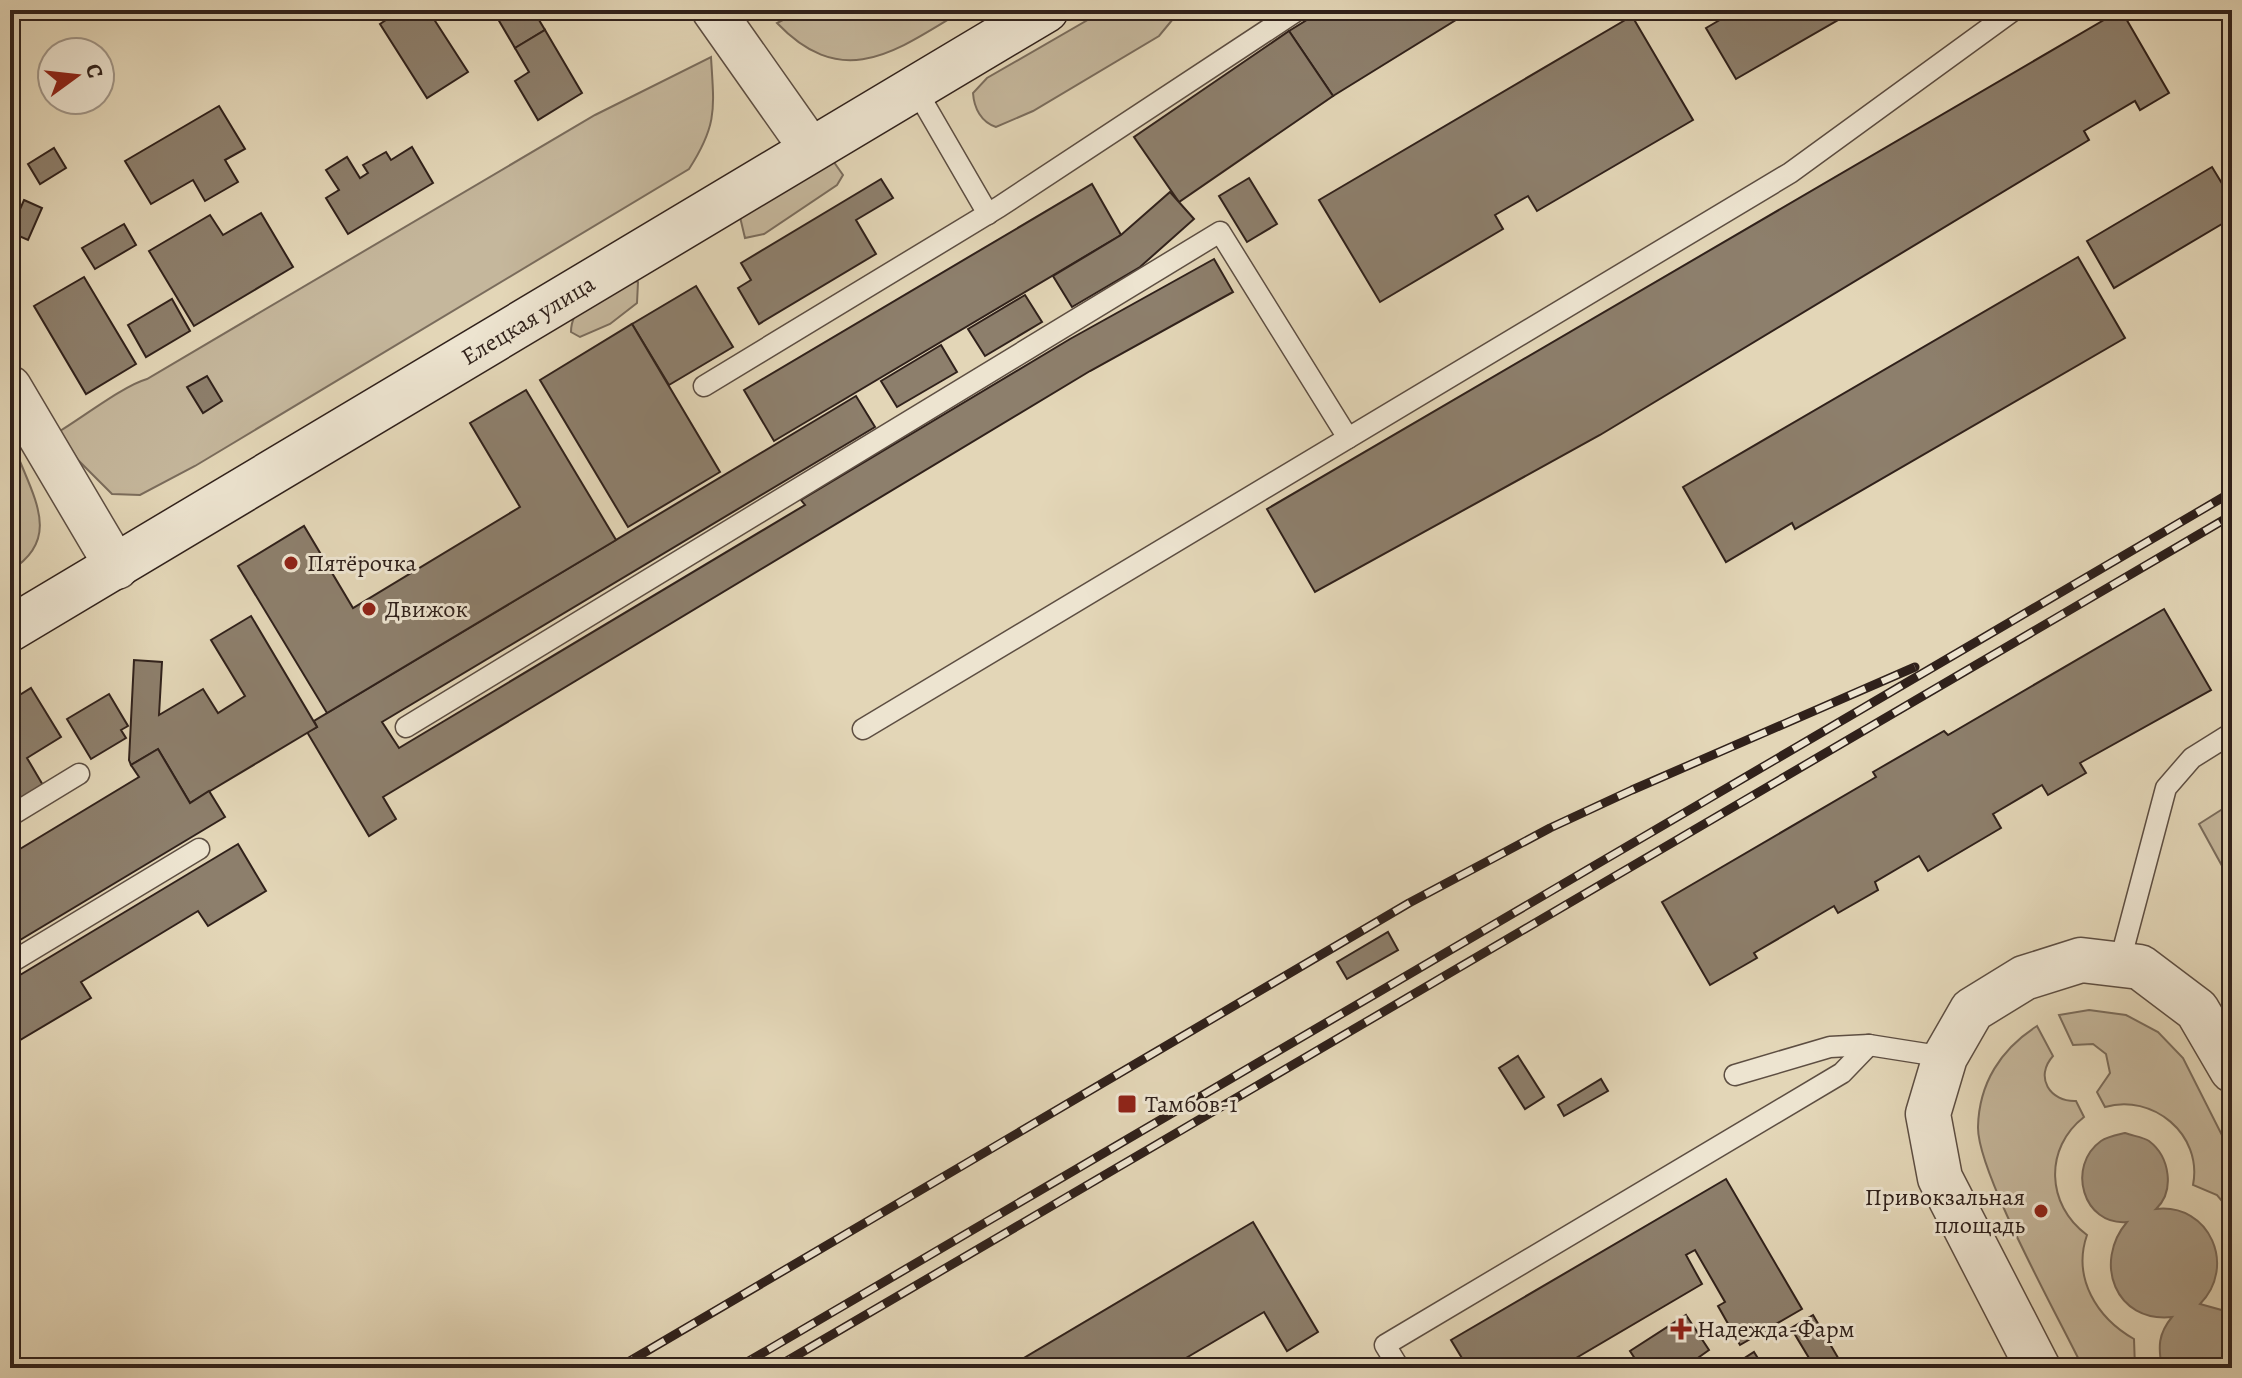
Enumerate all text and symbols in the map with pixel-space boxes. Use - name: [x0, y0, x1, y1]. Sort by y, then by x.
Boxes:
- north arrow: [36, 36, 116, 116]
- text: С: [78, 61, 111, 82]
- street label: Елецкая улица: [455, 267, 601, 373]
- place label: Пятёрочка: [307, 547, 417, 579]
- marker: Пятёрочка: [282, 554, 300, 572]
- place label: Движок: [385, 593, 468, 625]
- marker: Движок: [360, 600, 378, 618]
- place label: Тамбов-1: [1145, 1088, 1238, 1120]
- marker: Тамбов-1: [1116, 1093, 1138, 1115]
- place label: Привокзальная площадь: [1865, 1181, 2025, 1241]
- marker: Привокзальная площадь: [2032, 1202, 2050, 1220]
- place label: Надежда-Фарм: [1697, 1313, 1855, 1345]
- marker: Надежда-Фарм: [1672, 1320, 1690, 1338]

